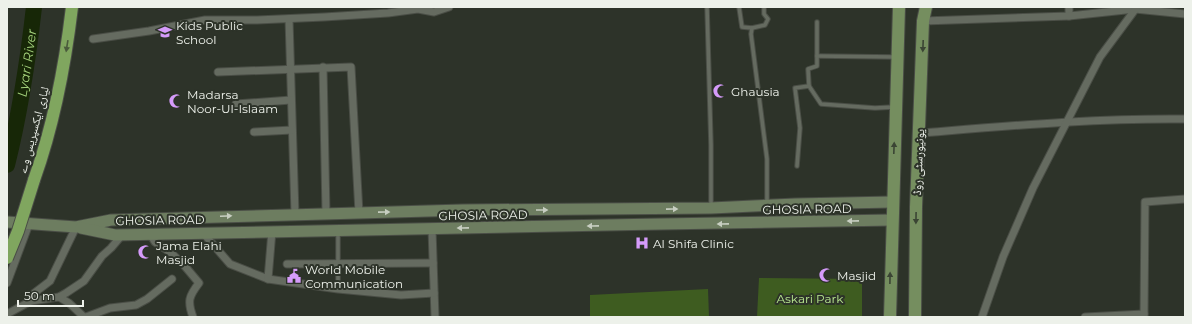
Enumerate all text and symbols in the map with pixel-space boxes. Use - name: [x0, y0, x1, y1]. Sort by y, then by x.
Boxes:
- place label: Kids Public School: [176, 18, 243, 47]
- school or university icon: Kids Public School: [157, 24, 173, 40]
- water label: Lyari River: [14, 27, 39, 98]
- one-way arrow: [64, 40, 70, 52]
- one-way arrow: [919, 40, 926, 52]
- mosque icon: Ghausia: [712, 83, 728, 99]
- place label: Ghausia: [731, 84, 780, 99]
- street label: لیاری ایکسپریس وے: [14, 85, 52, 175]
- place label: Madarsa Noor-Ul-Islaam: [187, 87, 278, 116]
- mosque icon: Madarsa Noor-Ul-Islaam: [168, 93, 184, 109]
- street label: یونیورسٹی روڈ: [909, 128, 927, 196]
- one-way arrow: [891, 141, 897, 154]
- street label: GHOSIA ROAD: [762, 201, 852, 217]
- one-way arrow: [666, 206, 679, 212]
- street label: GHOSIA ROAD: [438, 207, 528, 223]
- one-way arrow: [536, 207, 549, 213]
- one-way arrow: [378, 209, 391, 215]
- street label: GHOSIA ROAD: [115, 212, 205, 228]
- one-way arrow: [913, 212, 919, 225]
- one-way arrow: [220, 213, 233, 219]
- one-way arrow: [846, 218, 859, 224]
- one-way arrow: [717, 220, 729, 227]
- one-way arrow: [586, 223, 599, 229]
- one-way arrow: [456, 225, 469, 231]
- hospital icon: Al Shifa Clinic: [634, 235, 650, 251]
- place label: Al Shifa Clinic: [653, 236, 734, 251]
- place label: Jama Elahi Masjid: [155, 238, 222, 267]
- mosque icon: Jama Elahi Masjid: [137, 244, 153, 260]
- place label: World Mobile Communication: [305, 262, 403, 291]
- mosque icon: Masjid: [818, 267, 834, 283]
- public building icon: World Mobile Communication: [286, 268, 302, 284]
- place label: Masjid: [837, 268, 876, 283]
- one-way arrow: [887, 272, 894, 284]
- scale bar: [18, 282, 83, 308]
- text: 50 m: [24, 288, 55, 303]
- park label: Askari Park: [776, 291, 844, 306]

